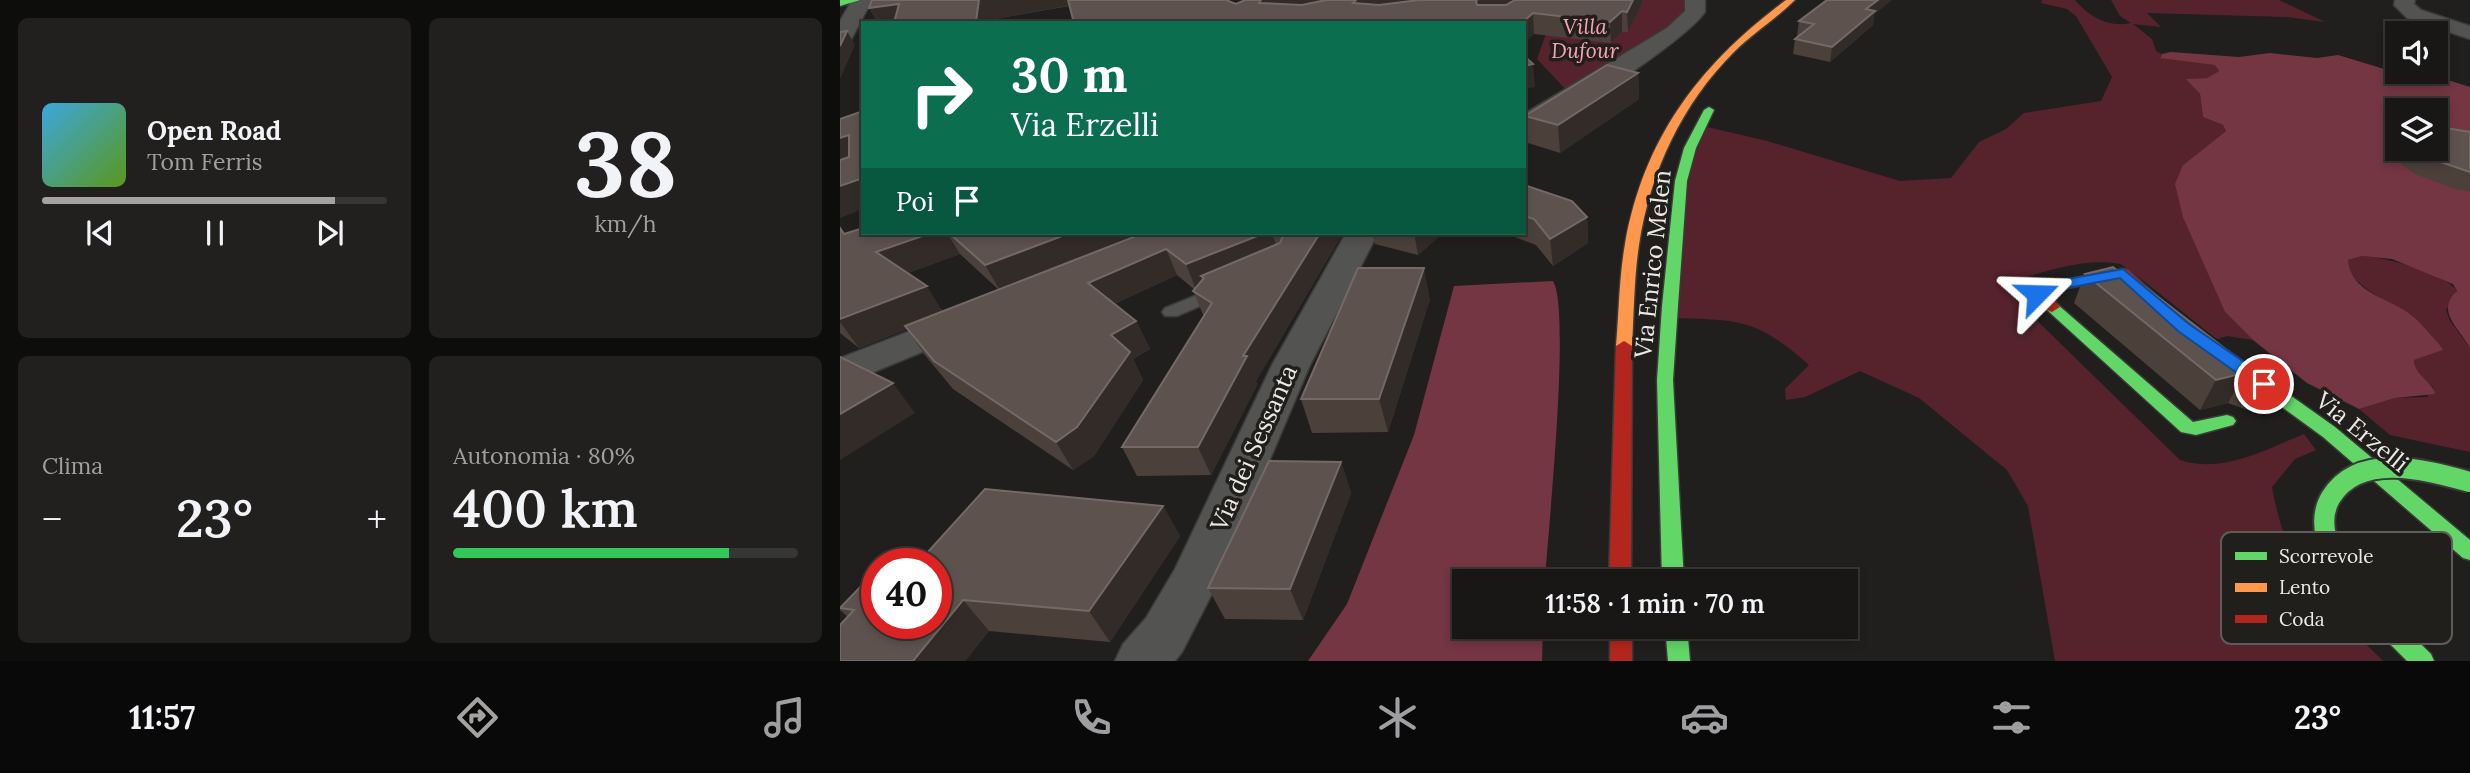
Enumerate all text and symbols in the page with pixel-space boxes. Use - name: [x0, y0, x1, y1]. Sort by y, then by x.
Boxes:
- park label: Villa Dufour: [1551, 13, 1619, 64]
- map controls: [2385, 21, 2448, 161]
- button: sound: [2385, 21, 2448, 84]
- text: 30 m: [1011, 43, 1128, 105]
- icon: right: [896, 49, 987, 140]
- button: layers: [2385, 98, 2448, 161]
- text: Via Erzelli: [1011, 104, 1159, 145]
- text: 38: [574, 105, 677, 222]
- text: Open Road: [147, 114, 281, 147]
- text: Tom Ferris: [147, 147, 262, 176]
- street label: Via Enrico Melen: [1627, 168, 1678, 361]
- icon: arrive: [948, 182, 986, 220]
- text: Poi: [896, 185, 934, 218]
- text: km/h: [594, 209, 657, 238]
- icon: previous: [81, 214, 119, 252]
- icon: pause: [196, 214, 234, 252]
- icon: next: [311, 214, 349, 252]
- position arrow: [2000, 257, 2074, 331]
- pin: [2234, 354, 2294, 414]
- street label: Via dei Sessanta: [1203, 360, 1304, 537]
- icon: arrive: [2245, 365, 2283, 403]
- street label: Via Erzelli: [2309, 384, 2415, 479]
- text: Autonomia · 80%: [453, 441, 635, 470]
- text: Clima: [42, 451, 103, 480]
- text: 400 km: [453, 475, 638, 541]
- text: 23°: [176, 485, 253, 551]
- text: −: [42, 495, 62, 543]
- text: +: [367, 495, 387, 543]
- legend: [2221, 532, 2452, 644]
- text: Scorrevole: [2279, 544, 2374, 568]
- speed limit sign: 40: [861, 548, 952, 639]
- text: Lento: [2279, 575, 2330, 599]
- text: 11:58 · 1 min · 70 m: [1545, 587, 1765, 620]
- text: Coda: [2279, 607, 2325, 631]
- icon: directions: [453, 693, 502, 742]
- icon: music: [760, 693, 809, 742]
- icon: phone: [1067, 693, 1116, 742]
- icon: climate: [1373, 693, 1422, 742]
- icon: car: [1680, 693, 1729, 742]
- icon: filters: [1987, 693, 2036, 742]
- text: 11:57: [129, 697, 195, 738]
- text: 23°: [2294, 697, 2341, 738]

